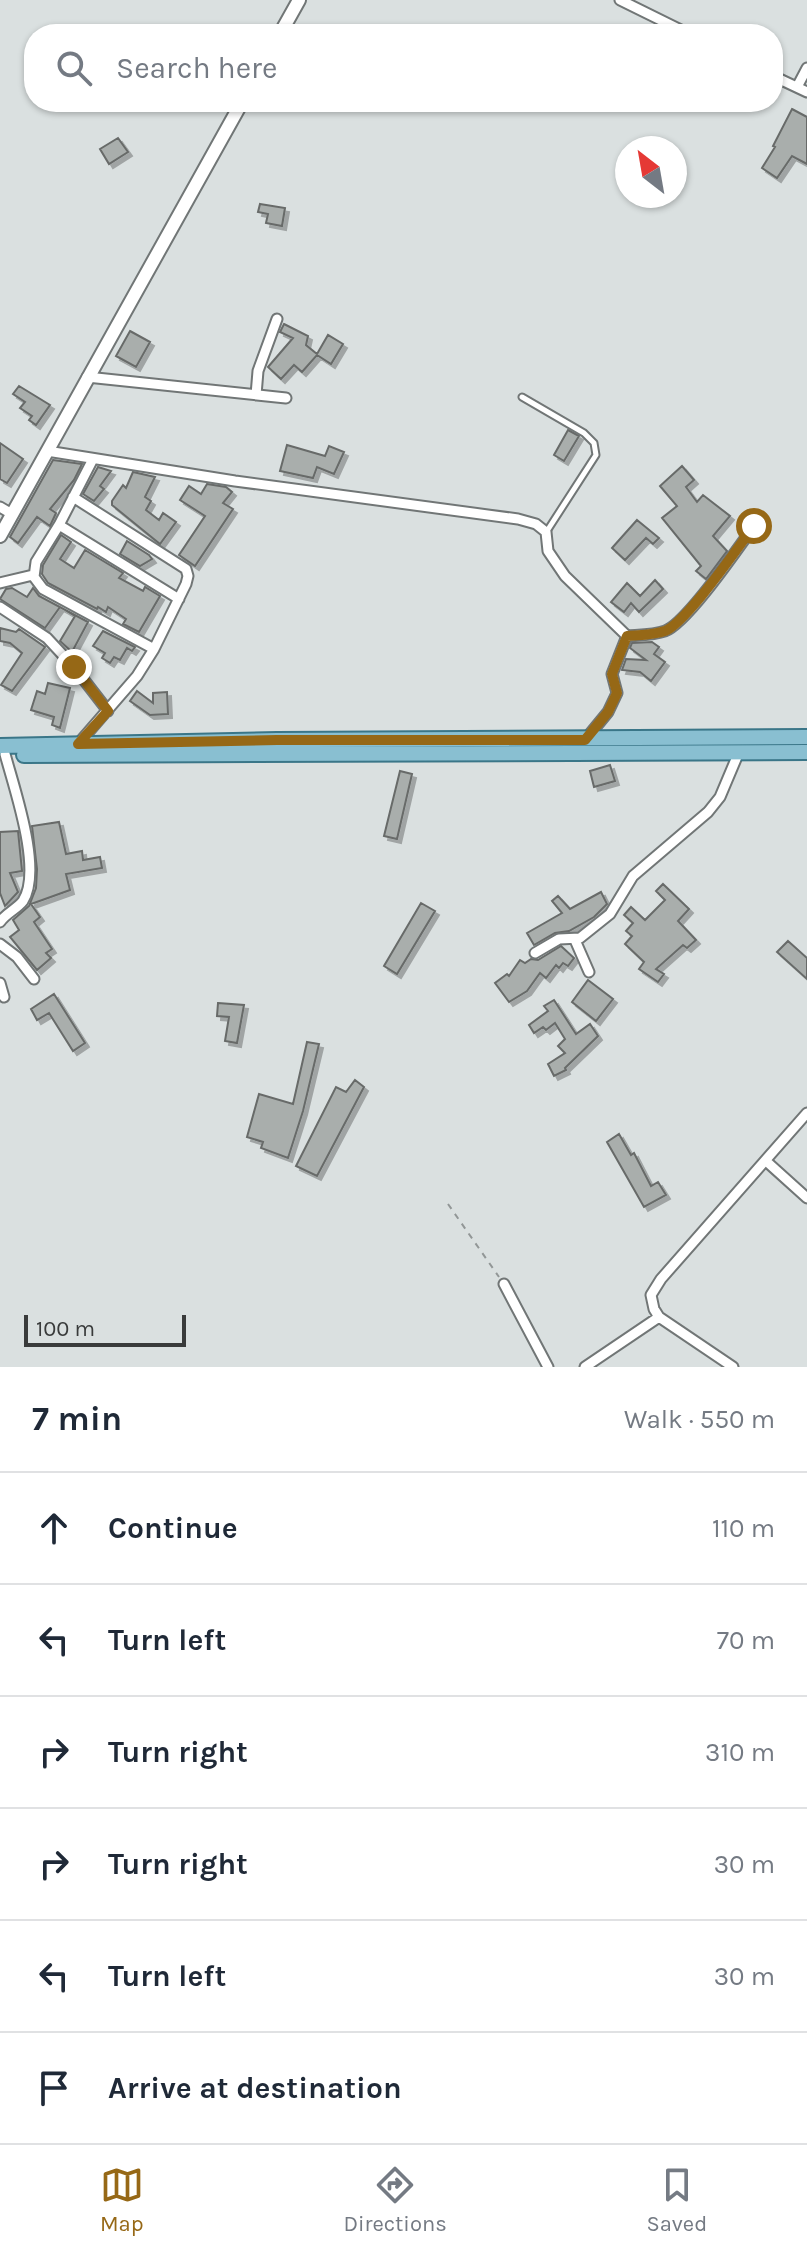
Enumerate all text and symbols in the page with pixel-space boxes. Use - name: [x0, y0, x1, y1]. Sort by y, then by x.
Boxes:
- search box: [24, 24, 783, 112]
- icon: search: [52, 46, 96, 90]
- text: Search here: [116, 50, 277, 86]
- north arrow: [615, 136, 687, 208]
- route start: [736, 508, 772, 544]
- route end: [56, 649, 92, 685]
- scale bar: [24, 1311, 186, 1347]
- text: 100 m: [36, 1316, 95, 1342]
- text: 7 min: [32, 1399, 122, 1439]
- text: Walk · 550 m: [624, 1404, 775, 1435]
- icon: ahead: [32, 1506, 76, 1550]
- text: Continue: [108, 1510, 238, 1546]
- text: 110 m: [712, 1513, 775, 1544]
- icon: left: [32, 1618, 76, 1662]
- text: Turn left: [108, 1622, 226, 1658]
- text: 70 m: [717, 1625, 775, 1656]
- icon: right: [32, 1730, 76, 1774]
- text: Turn right: [108, 1734, 248, 1770]
- text: 310 m: [705, 1737, 775, 1768]
- icon: right: [32, 1842, 76, 1886]
- text: Turn right: [108, 1846, 248, 1882]
- text: 30 m: [714, 1849, 775, 1880]
- icon: left: [32, 1954, 76, 1998]
- text: Turn left: [108, 1958, 226, 1994]
- text: 30 m: [714, 1961, 775, 1992]
- icon: arrive: [32, 2066, 76, 2110]
- text: Arrive at destination: [108, 2070, 402, 2106]
- tab: Map: [100, 2163, 144, 2237]
- tab: Directions: [343, 2163, 447, 2237]
- tab: Saved: [646, 2163, 707, 2237]

